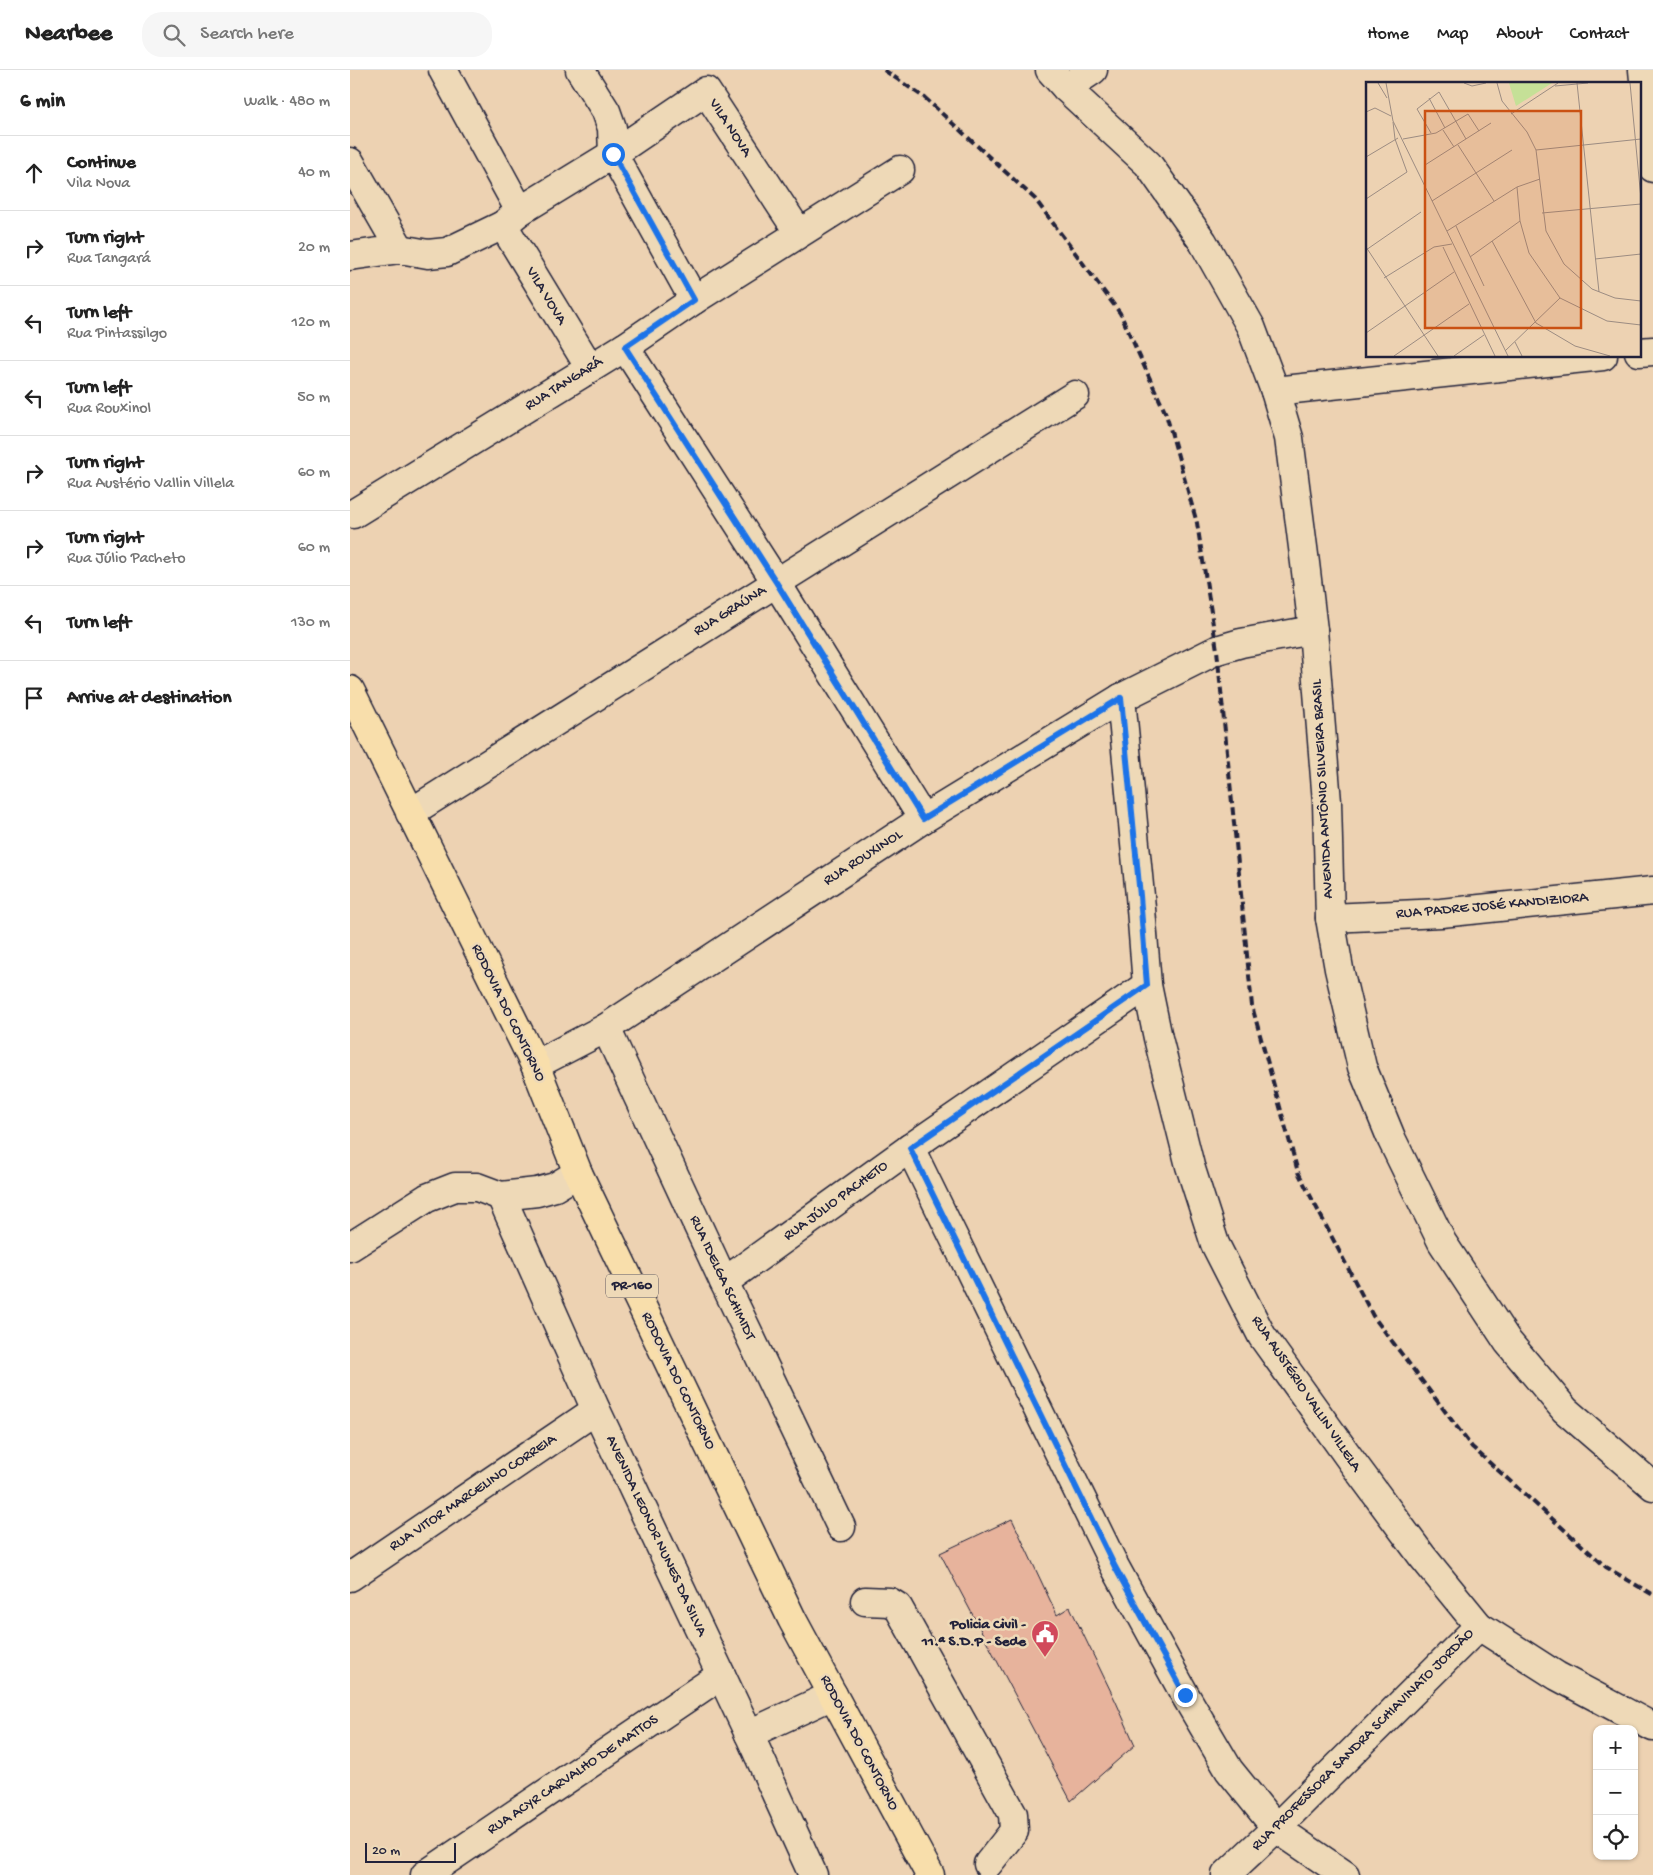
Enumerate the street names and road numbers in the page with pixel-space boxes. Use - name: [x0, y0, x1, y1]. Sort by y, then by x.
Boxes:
- street label: VILA NOVA: [704, 95, 756, 161]
- street label: VILA VOVA: [521, 263, 571, 329]
- street label: RUA TANGARÁ: [522, 352, 607, 415]
- street label: RUA GRAÚNA: [690, 581, 771, 640]
- street label: AVENIDA ANTÔNIO SILVEIRA BRASIL: [1308, 678, 1338, 899]
- street label: RUA ROUXINOL: [820, 826, 906, 890]
- street label: RUA PADRE JOSÉ KANDIZIORA: [1395, 889, 1590, 923]
- street label: RODOVIA DO CONTORNO: [467, 941, 549, 1085]
- street label: RUA JÚLIO PACHETO: [780, 1157, 892, 1245]
- street label: RUA IDELGA SCHIMIDT: [685, 1213, 759, 1344]
- road number: PR-160: [606, 1274, 658, 1298]
- street label: RODOVIA DO CONTORNO: [637, 1309, 719, 1453]
- street label: RUA AUSTÉRIO VALLIN VILLELA: [1247, 1313, 1366, 1476]
- street label: RUA VITOR MARCELINO CORREIA: [386, 1430, 561, 1556]
- street label: AVENIDA LEONOR NUNES DA SILVA: [601, 1433, 711, 1640]
- street label: RUA PROFESSORA SANDRA SCHIAVINATO JORDÃO: [1248, 1625, 1478, 1855]
- street label: RODOVIA DO CONTORNO: [816, 1672, 902, 1814]
- street label: RUA ACYR CARVALHO DE MATTOS: [484, 1711, 662, 1839]

